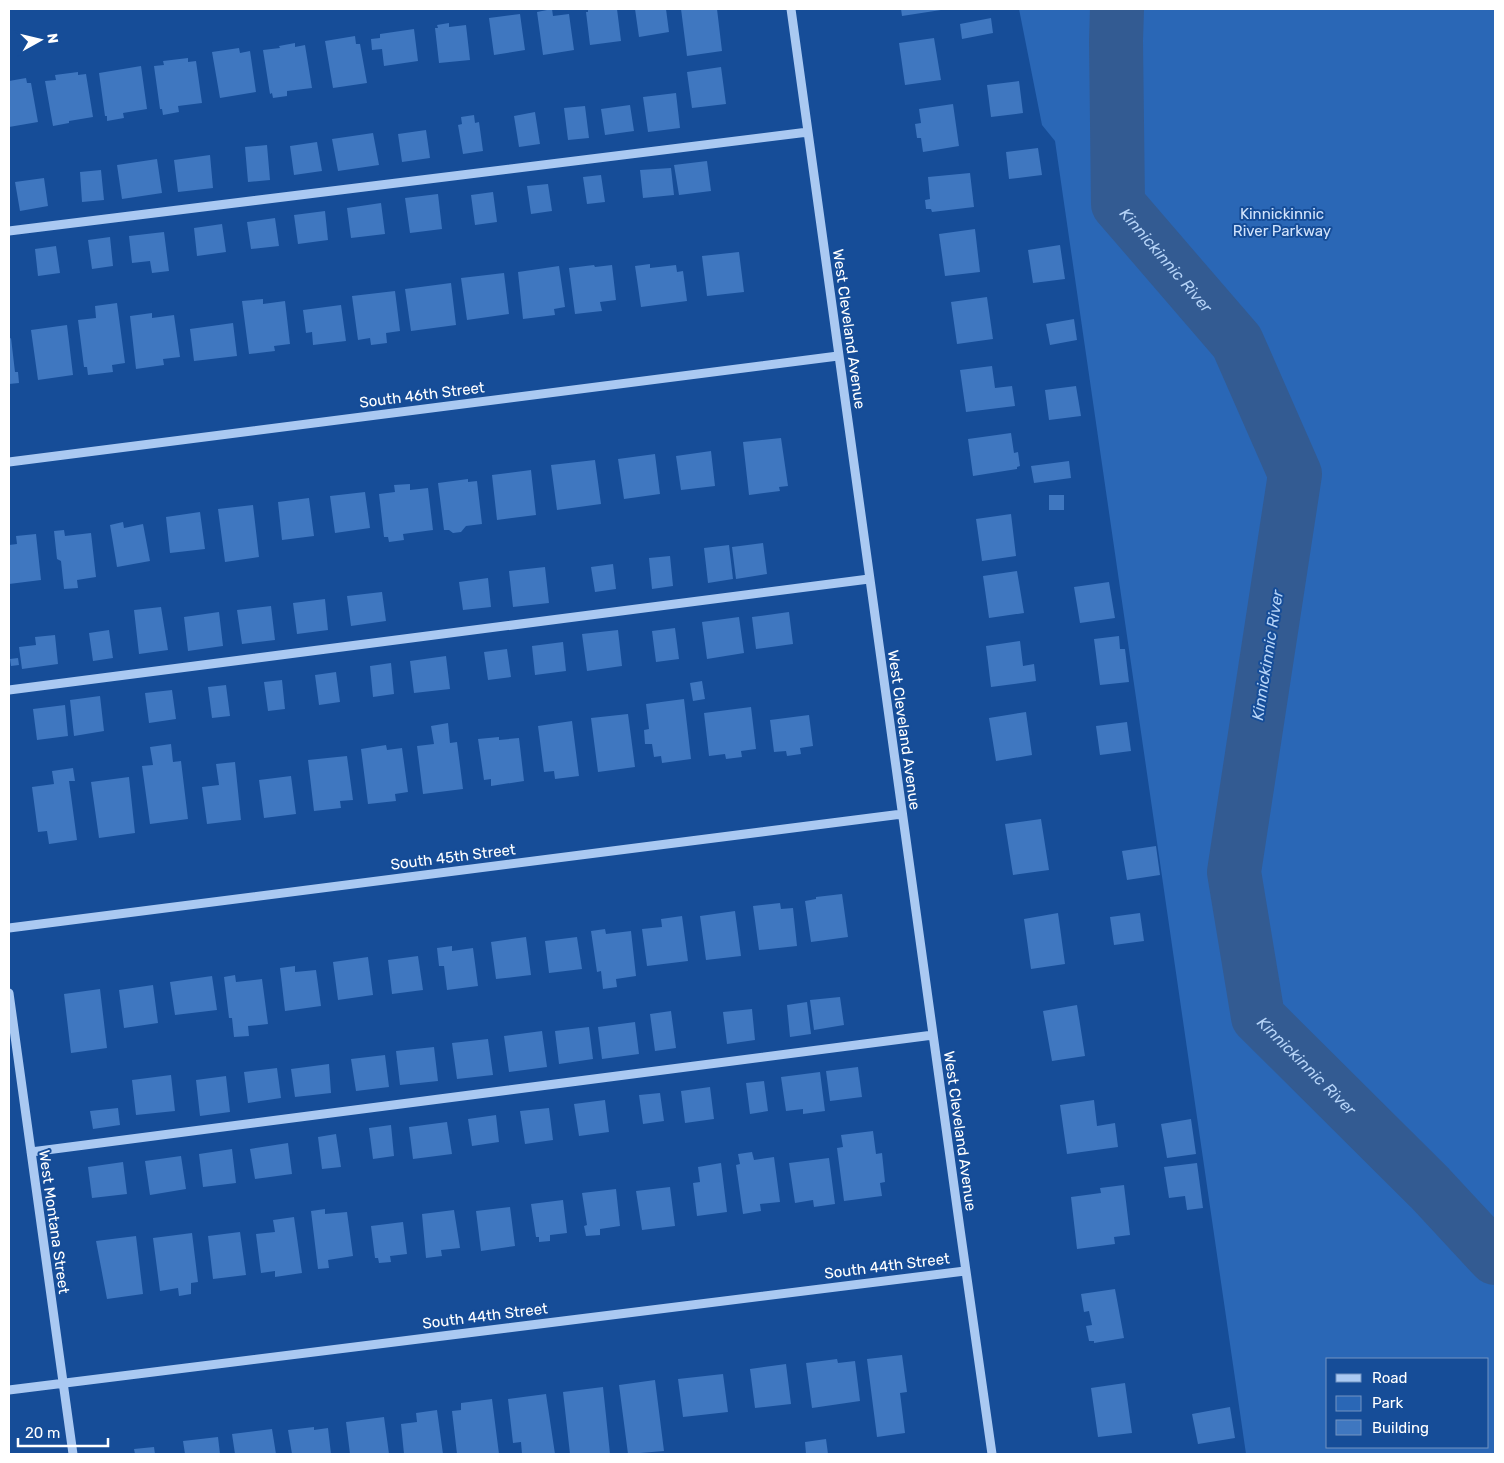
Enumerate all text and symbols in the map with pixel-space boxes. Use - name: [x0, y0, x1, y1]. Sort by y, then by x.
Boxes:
- north arrow: [15, 15, 65, 65]
- text: N: [43, 32, 61, 44]
- water label: Kinnickinnic River: [1116, 204, 1217, 317]
- park label: Kinnickinnic River Parkway: [1233, 205, 1331, 240]
- street label: West Cleveland Avenue: [829, 248, 869, 410]
- street label: South 46th Street: [358, 378, 486, 412]
- water label: Kinnickinnic River: [1248, 588, 1287, 722]
- street label: West Cleveland Avenue: [884, 649, 924, 811]
- street label: South 45th Street: [389, 840, 517, 874]
- water label: Kinnickinnic River: [1253, 1013, 1361, 1120]
- street label: West Cleveland Avenue: [940, 1050, 980, 1212]
- street label: West Montana Street: [35, 1149, 73, 1295]
- street label: South 44th Street: [823, 1249, 951, 1283]
- street label: South 44th Street: [421, 1299, 549, 1333]
- legend: [1326, 1358, 1489, 1448]
- text: Road: [1372, 1369, 1408, 1387]
- text: Park: [1372, 1394, 1403, 1412]
- scale bar: [18, 1416, 108, 1448]
- text: Building: [1372, 1419, 1429, 1437]
- text: 20 m: [25, 1424, 60, 1442]

